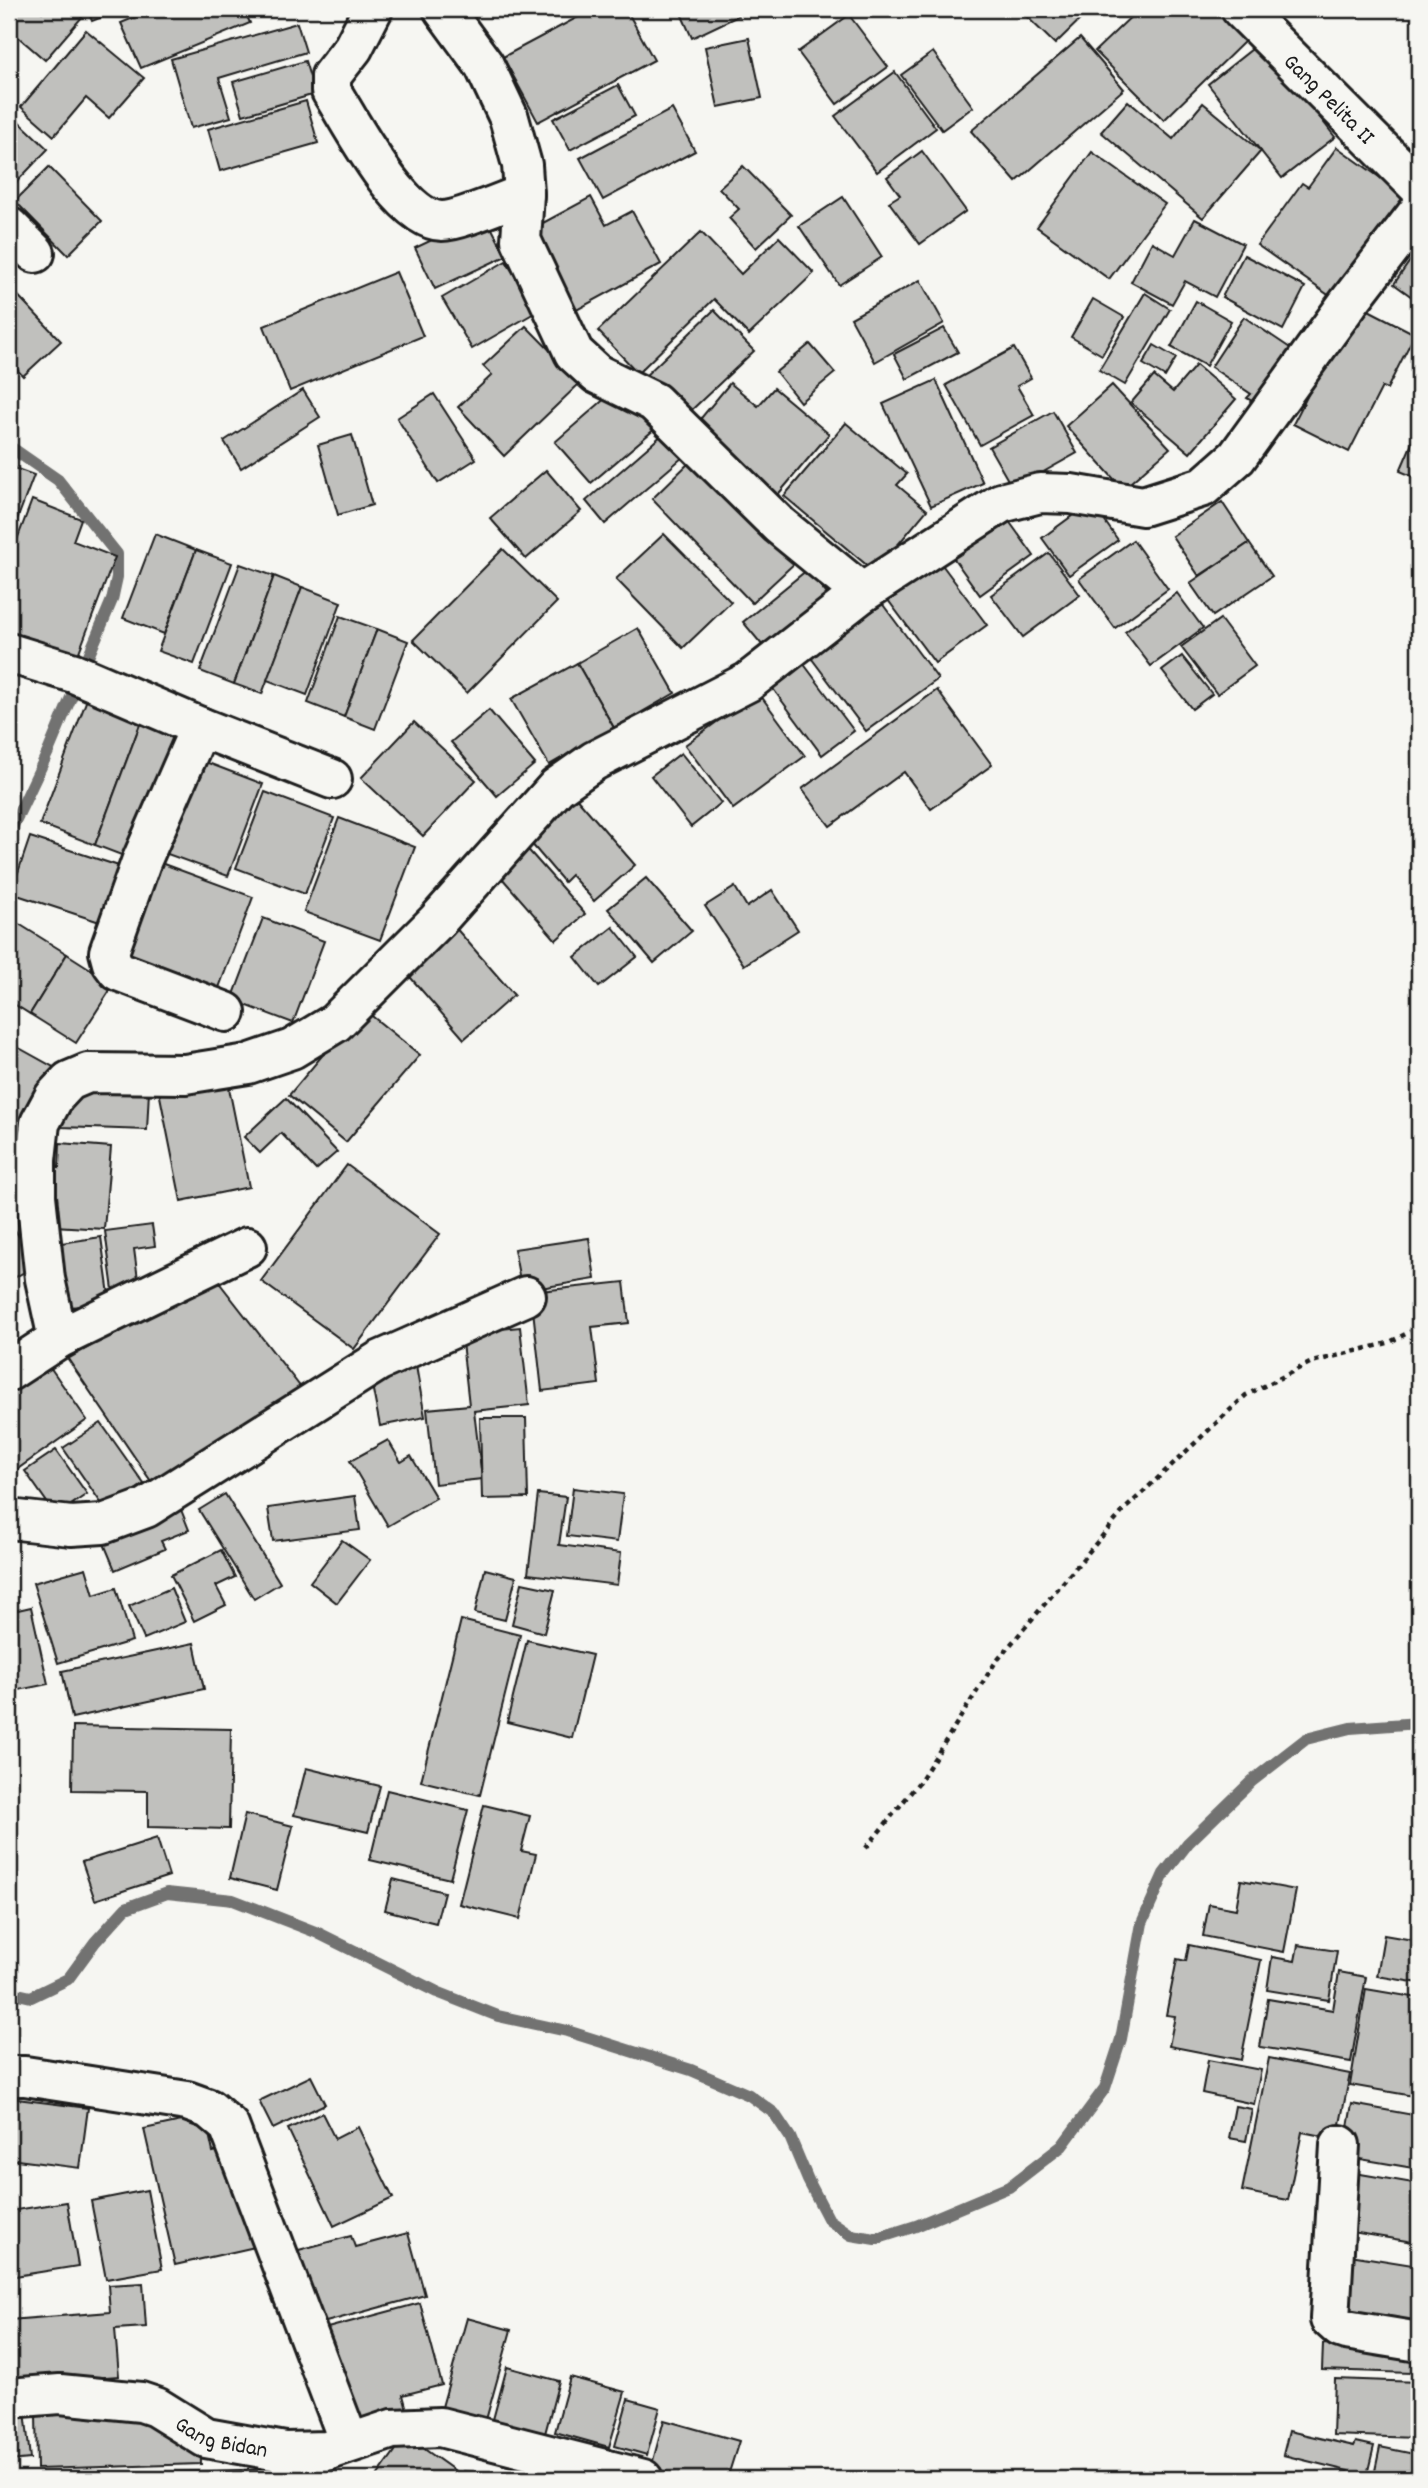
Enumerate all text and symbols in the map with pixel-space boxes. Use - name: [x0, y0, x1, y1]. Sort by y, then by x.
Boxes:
- street label: Gang Pelita II: [1274, 47, 1381, 154]
- street label: Gang Bidan: [167, 2410, 270, 2469]

